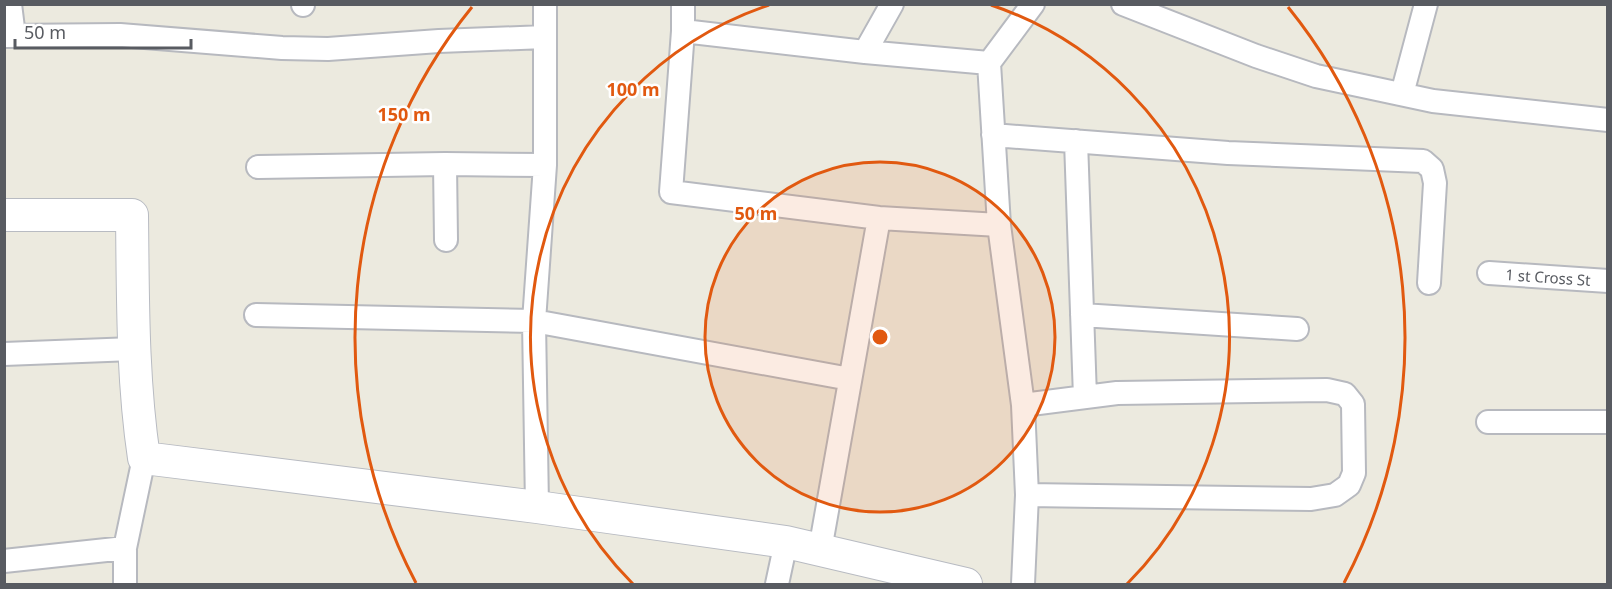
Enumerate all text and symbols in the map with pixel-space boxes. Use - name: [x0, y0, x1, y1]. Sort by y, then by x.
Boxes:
- scale bar: [15, 12, 190, 50]
- text: 50 m: [24, 20, 66, 44]
- text: 100 m: [606, 77, 660, 101]
- text: 150 m: [377, 102, 431, 126]
- text: 50 m: [735, 201, 777, 225]
- street label: 1 st Cross St: [1505, 264, 1592, 290]
- centre of rings: [870, 327, 890, 347]

